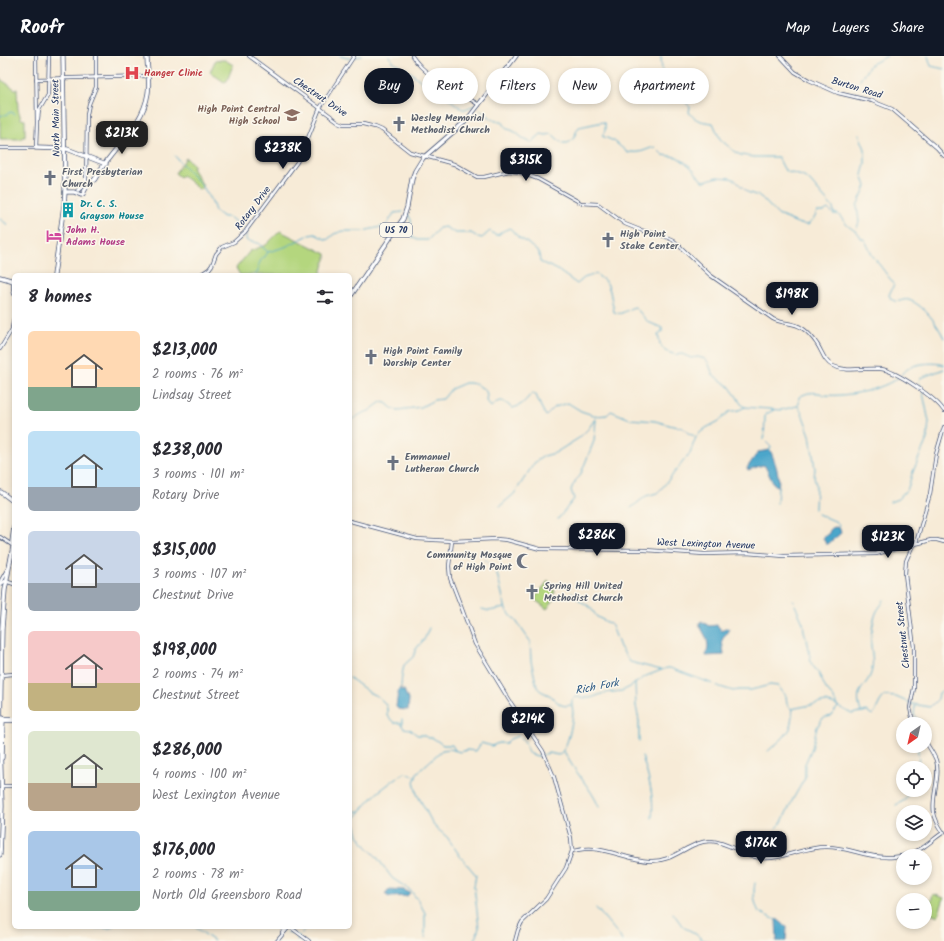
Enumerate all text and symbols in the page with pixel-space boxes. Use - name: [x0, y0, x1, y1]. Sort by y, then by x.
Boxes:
- text: Roofr: [20, 13, 64, 43]
- text: Map: [786, 17, 810, 39]
- text: Layers: [832, 17, 870, 39]
- text: Share: [892, 17, 924, 39]
- hospital icon: Hanger Clinic: [123, 64, 141, 82]
- place label: Hanger Clinic: [144, 65, 203, 81]
- chip: Buy: [364, 68, 414, 104]
- chip: Rent: [422, 68, 478, 104]
- chip: Filters: [486, 68, 550, 104]
- chip: New: [558, 68, 611, 104]
- chip: Apartment: [619, 68, 709, 104]
- street label: Chestnut Drive: [289, 73, 351, 121]
- street label: Burton Road: [830, 73, 885, 104]
- street label: North Main Street: [47, 79, 65, 157]
- place label: High Point Central High School: [198, 101, 280, 129]
- school or university icon: High Point Central High School: [283, 106, 301, 124]
- place label: Wesley Memorial Methodist Church: [411, 110, 490, 138]
- church icon: Wesley Memorial Methodist Church: [390, 115, 408, 133]
- pin: $213K: [94, 121, 150, 155]
- text: $213K: [105, 123, 139, 144]
- pin: $238K: [255, 136, 311, 170]
- text: $238K: [264, 138, 302, 159]
- pin: $315K: [498, 148, 554, 182]
- text: $315K: [509, 150, 543, 171]
- place label: First Presbyterian Church: [62, 164, 143, 192]
- church icon: First Presbyterian Church: [41, 169, 59, 187]
- street label: Rotary Drive: [231, 182, 275, 234]
- place label: Dr. C. S. Grayson House: [80, 196, 144, 224]
- building icon: Dr. C. S. Grayson House: [59, 201, 77, 219]
- place label: John H. Adams House: [66, 222, 125, 250]
- road number: US 70: [380, 223, 412, 237]
- place label: High Point Stake Center: [620, 226, 679, 254]
- hotel icon: John H. Adams House: [45, 227, 63, 245]
- church icon: High Point Stake Center: [599, 231, 617, 249]
- pin: $198K: [764, 282, 820, 316]
- text: 8 homes: [28, 284, 92, 311]
- text: $198K: [775, 284, 809, 305]
- icon: filters: [314, 286, 336, 308]
- text: $213,000: [152, 337, 217, 364]
- place label: High Point Family Worship Center: [383, 343, 463, 371]
- icon: home: [60, 347, 108, 395]
- church icon: High Point Family Worship Center: [362, 348, 380, 366]
- text: 2 rooms · 76 m²: [152, 364, 243, 385]
- text: Lindsay Street: [152, 385, 232, 406]
- text: $238,000: [152, 437, 222, 464]
- icon: home: [60, 447, 108, 495]
- place label: Emmanuel Lutheran Church: [405, 449, 480, 477]
- church icon: Emmanuel Lutheran Church: [384, 454, 402, 472]
- text: 3 rooms · 101 m²: [152, 464, 244, 485]
- text: Rotary Drive: [152, 485, 219, 506]
- pin: $286K: [569, 523, 625, 557]
- text: $286K: [578, 525, 616, 546]
- pin: $123K: [860, 525, 916, 559]
- text: $123K: [871, 527, 905, 548]
- street label: West Lexington Avenue: [657, 534, 756, 554]
- text: $315,000: [152, 537, 216, 564]
- icon: home: [60, 547, 108, 595]
- place label: Community Mosque of High Point: [427, 547, 512, 575]
- mosque icon: Community Mosque of High Point: [515, 552, 533, 570]
- text: 3 rooms · 107 m²: [152, 564, 246, 585]
- place label: Spring Hill United Methodist Church: [544, 578, 623, 606]
- church icon: Spring Hill United Methodist Church: [523, 583, 541, 601]
- text: Chestnut Drive: [152, 585, 234, 606]
- street label: Chestnut Street: [892, 601, 914, 669]
- text: $198,000: [152, 637, 216, 664]
- icon: home: [60, 647, 108, 695]
- text: 2 rooms · 74 m²: [152, 664, 243, 685]
- water label: Rich Fork: [574, 674, 622, 700]
- text: Chestnut Street: [152, 685, 240, 706]
- pin: $214K: [500, 707, 556, 741]
- text: $214K: [511, 709, 545, 730]
- north arrow: [896, 717, 932, 753]
- map controls: [896, 717, 932, 929]
- text: $286,000: [152, 737, 222, 764]
- icon: home: [60, 747, 108, 795]
- button: locate: [896, 761, 932, 797]
- text: 4 rooms · 100 m²: [152, 764, 247, 785]
- text: West Lexington Avenue: [152, 785, 280, 806]
- button: layers: [896, 805, 932, 841]
- pin: $176K: [733, 831, 789, 865]
- text: $176K: [745, 833, 777, 854]
- text: $176,000: [152, 837, 215, 864]
- icon: home: [60, 847, 108, 895]
- button: +: [896, 849, 932, 885]
- text: 2 rooms · 78 m²: [152, 864, 244, 885]
- text: North Old Greensboro Road: [152, 885, 302, 906]
- button: −: [896, 893, 932, 929]

